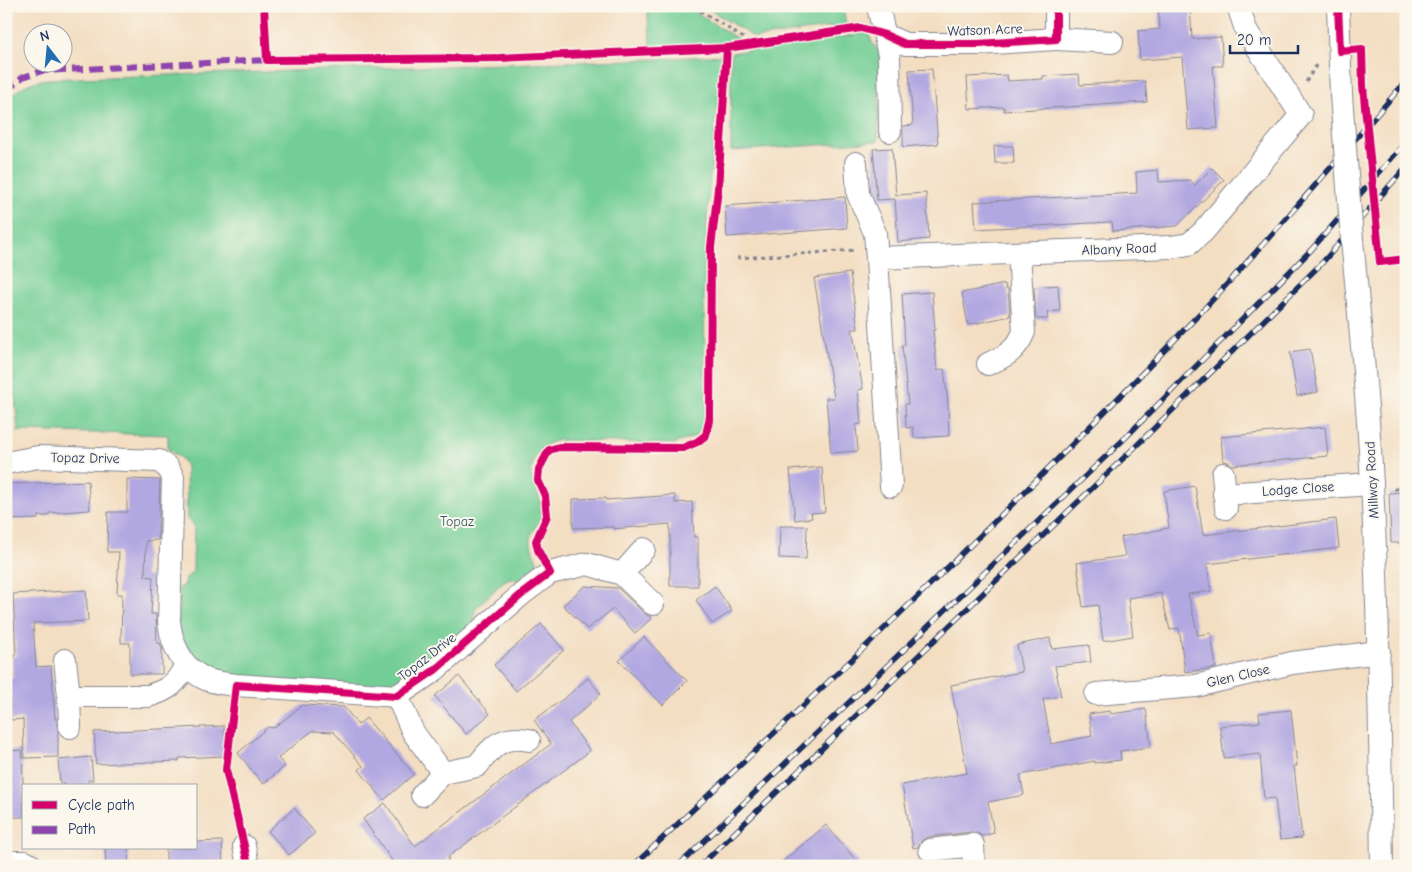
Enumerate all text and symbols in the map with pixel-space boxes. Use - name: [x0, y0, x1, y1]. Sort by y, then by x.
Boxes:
- street label: Watson Acre: [947, 20, 1023, 40]
- north arrow: [22, 22, 72, 72]
- scale bar: [1230, 22, 1297, 54]
- text: N: [38, 27, 51, 45]
- text: 20 m: [1237, 31, 1271, 49]
- street label: Albany Road: [1081, 239, 1157, 259]
- street label: Millway Road: [1361, 441, 1383, 519]
- street label: Topaz Drive: [50, 449, 120, 467]
- street label: Lodge Close: [1261, 478, 1335, 500]
- park label: Topaz: [440, 513, 474, 530]
- street label: Topaz Drive: [395, 629, 459, 685]
- street label: Glen Close: [1205, 660, 1271, 692]
- legend: [22, 784, 198, 850]
- text: Cycle path: [68, 796, 135, 814]
- text: Path: [68, 820, 96, 838]

